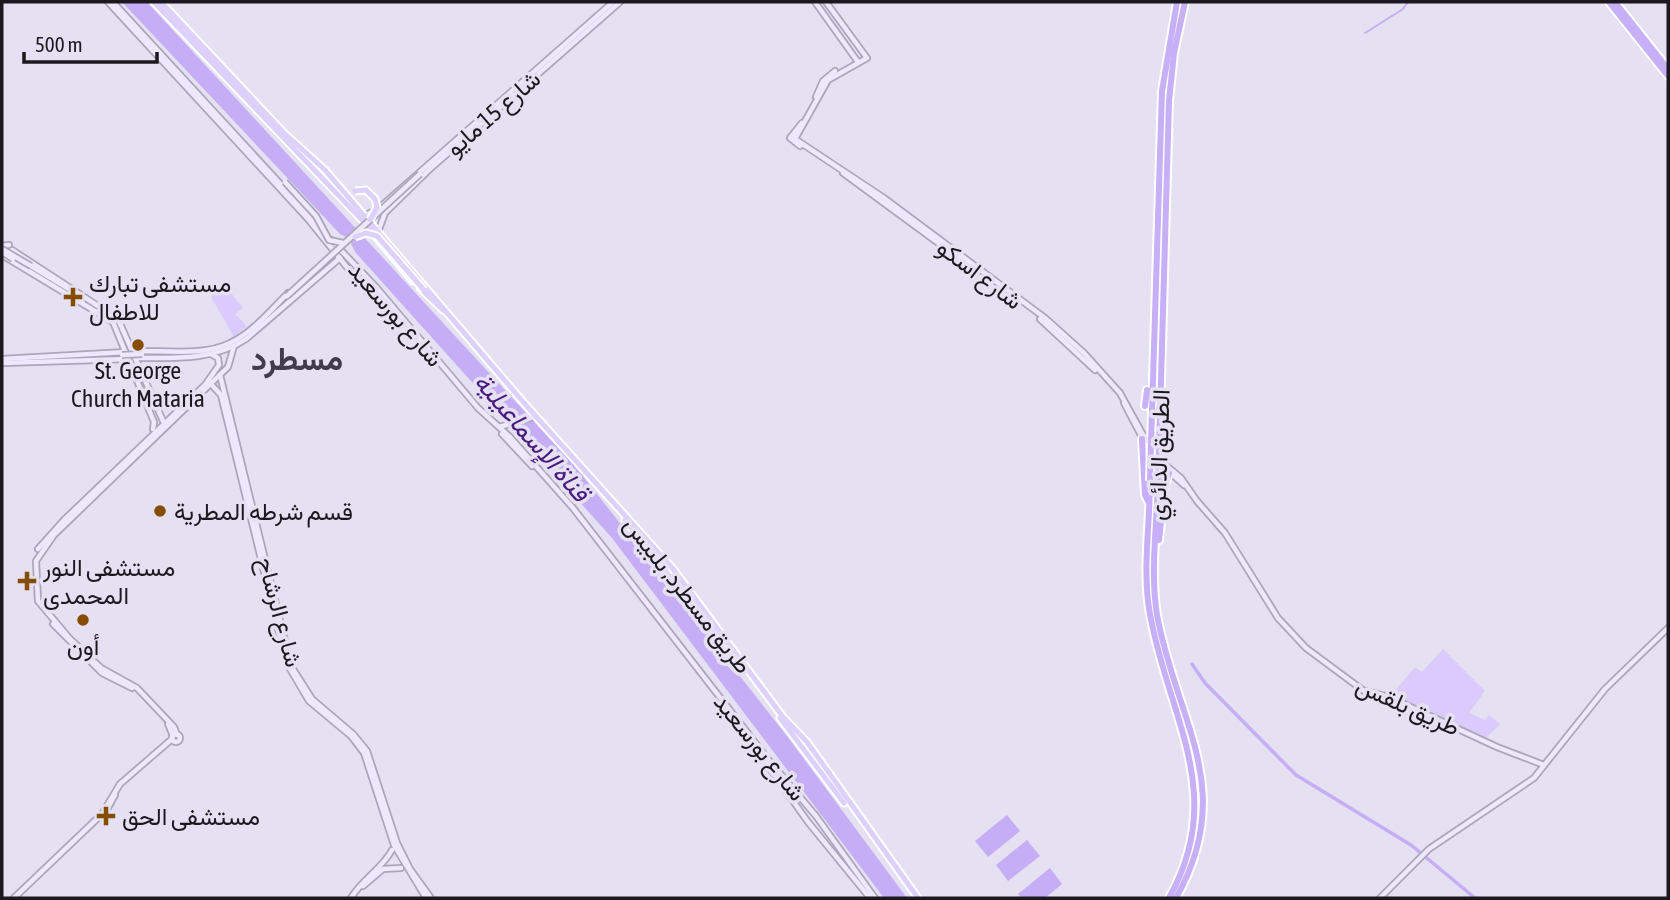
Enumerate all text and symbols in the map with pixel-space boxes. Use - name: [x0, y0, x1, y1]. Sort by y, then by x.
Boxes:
- scale bar: [24, 21, 158, 65]
- text: 500 m: [35, 32, 83, 56]
- street label: شارع 15 مايو: [440, 65, 548, 163]
- street label: شارع اسكو: [931, 233, 1028, 317]
- street label: شارع بورسعيد: [341, 256, 449, 374]
- place label: مستشفى تبارك للاطفال: [89, 270, 231, 326]
- marker: مستشفى تبارك للاطفال: [63, 287, 83, 307]
- marker: St. George Church Mataria: [130, 337, 146, 353]
- district label: مسطرد: [251, 340, 343, 379]
- place label: St. George Church Mataria: [71, 357, 205, 412]
- water label: قناة الإسماعيلية: [467, 367, 597, 510]
- street label: الطريق الدائري: [1143, 389, 1181, 521]
- place label: قسم شرطه المطرية: [174, 498, 353, 528]
- marker: قسم شرطه المطرية: [152, 503, 168, 519]
- street label: طريق مسطرد, بلبيس: [617, 511, 758, 680]
- place label: مستشفى النور المحمدى: [42, 554, 175, 610]
- street label: شارع الرشاح: [249, 554, 308, 671]
- marker: مستشفى النور المحمدى: [17, 571, 37, 591]
- marker: أون: [75, 612, 91, 628]
- place label: أون: [67, 633, 100, 662]
- street label: طريق بلقس: [1351, 671, 1464, 743]
- street label: شارع بورسعيد: [706, 688, 811, 808]
- place label: مستشفى الحق: [122, 803, 260, 831]
- marker: مستشفى الحق: [96, 806, 116, 826]

